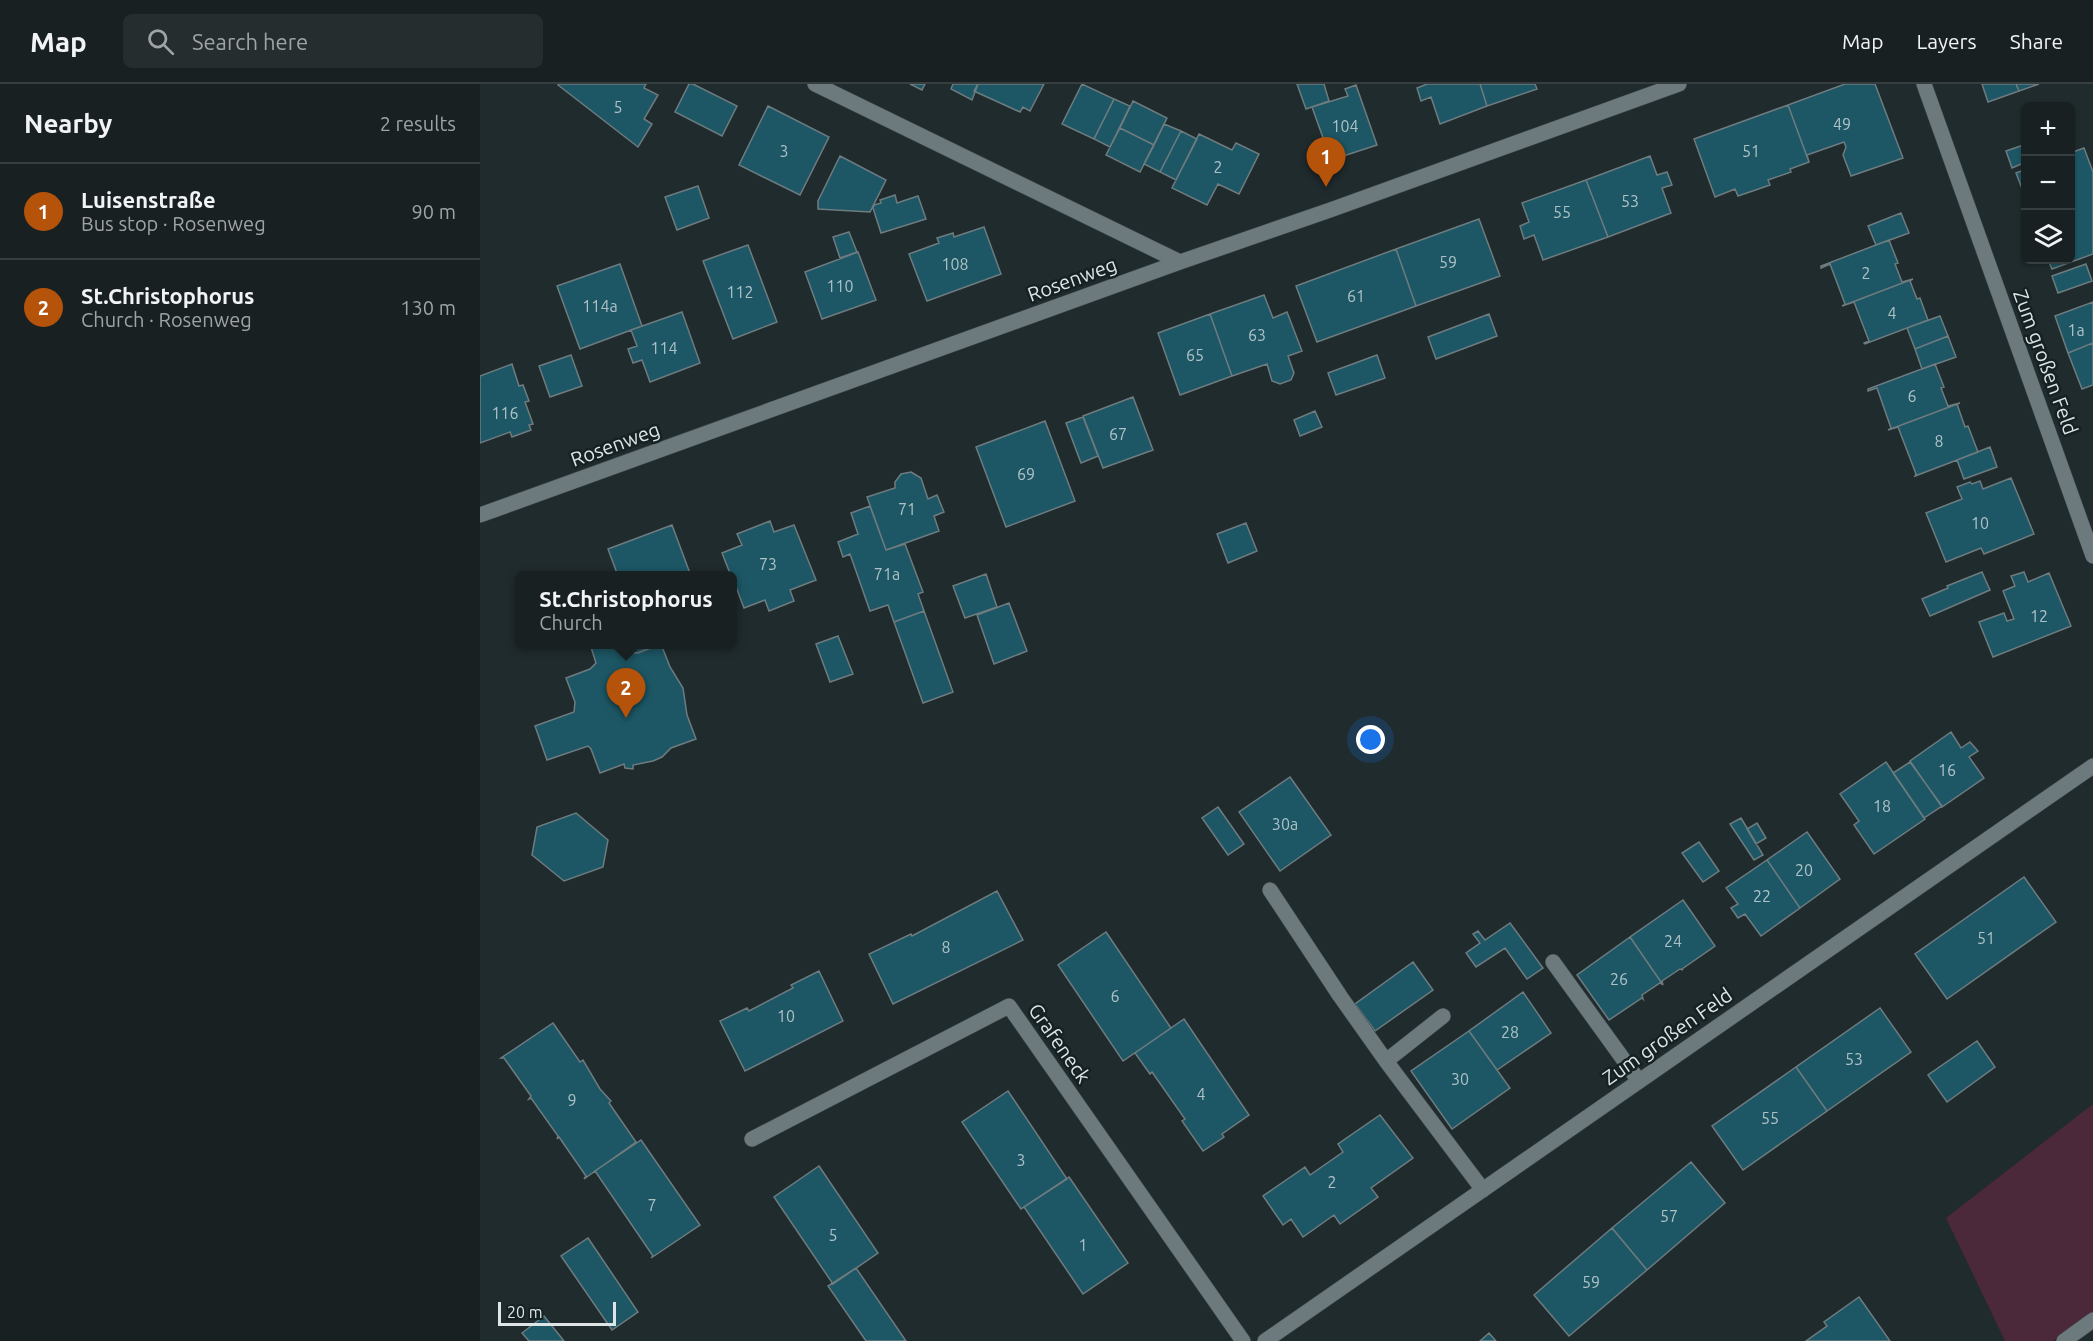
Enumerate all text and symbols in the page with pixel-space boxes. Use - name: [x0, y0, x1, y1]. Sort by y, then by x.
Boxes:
- search box: [123, 14, 543, 68]
- icon: search: [144, 25, 177, 58]
- text: Map: [30, 26, 87, 57]
- text: Search here: [192, 29, 308, 54]
- text: Map: [1842, 29, 1883, 53]
- text: Layers: [1916, 29, 1977, 53]
- text: Share: [2010, 29, 2063, 53]
- house number: 5: [613, 98, 623, 116]
- map controls: [2021, 102, 2075, 264]
- button: +: [2021, 102, 2075, 156]
- text: Nearby: [24, 109, 112, 138]
- text: 2 results: [380, 112, 456, 135]
- house number: 49: [1833, 115, 1851, 133]
- house number: 104: [1331, 117, 1359, 135]
- pin: 1: [1306, 138, 1346, 187]
- house number: 3: [779, 142, 789, 160]
- house number: 51: [1742, 142, 1760, 160]
- button: −: [2021, 156, 2075, 210]
- house number: 2: [1213, 158, 1223, 176]
- text: Luisenstraße: [81, 187, 216, 212]
- house number: 53: [1621, 192, 1639, 210]
- text: 1: [38, 200, 49, 223]
- text: 90 m: [412, 200, 456, 223]
- house number: 55: [1553, 203, 1571, 221]
- button: layers: [2021, 210, 2075, 264]
- text: Bus stop · Rosenweg: [81, 212, 266, 235]
- street label: Rosenweg: [1024, 252, 1120, 306]
- house number: 59: [1439, 253, 1457, 271]
- house number: 108: [941, 255, 969, 273]
- house number: 2: [1861, 264, 1871, 282]
- house number: 110: [826, 277, 854, 295]
- text: St.Christophorus: [81, 283, 254, 308]
- house number: 112: [726, 283, 754, 301]
- street label: Zum großen Feld: [2009, 286, 2083, 438]
- house number: 61: [1347, 287, 1365, 305]
- text: 2: [38, 296, 49, 319]
- text: 130 m: [400, 296, 456, 319]
- house number: 114a: [582, 297, 618, 315]
- house number: 4: [1887, 304, 1897, 322]
- text: Church · Rosenweg: [81, 308, 252, 331]
- house number: 1a: [2067, 321, 2085, 339]
- house number: 63: [1248, 326, 1266, 344]
- house number: 114: [650, 339, 678, 357]
- house number: 65: [1186, 346, 1204, 364]
- house number: 6: [1907, 387, 1917, 405]
- house number: 116: [491, 404, 519, 422]
- street label: Rosenweg: [567, 417, 663, 471]
- house number: 67: [1109, 425, 1127, 443]
- house number: 8: [1934, 432, 1944, 450]
- house number: 69: [1017, 465, 1035, 483]
- house number: 71: [898, 500, 916, 518]
- house number: 10: [1971, 514, 1989, 532]
- house number: 73: [759, 555, 777, 573]
- house number: 71a: [874, 565, 900, 583]
- popup: [515, 571, 737, 649]
- text: St.Christophorus: [539, 586, 713, 611]
- house number: 12: [2030, 607, 2048, 625]
- text: Church: [539, 611, 603, 634]
- pin: 2: [606, 668, 646, 718]
- your location: [1356, 725, 1385, 754]
- house number: 16: [1938, 761, 1956, 779]
- house number: 18: [1873, 797, 1891, 815]
- house number: 30a: [1272, 815, 1298, 833]
- house number: 20: [1795, 861, 1813, 879]
- house number: 22: [1753, 887, 1771, 905]
- house number: 51: [1977, 929, 1995, 947]
- house number: 24: [1664, 932, 1682, 950]
- house number: 8: [941, 938, 951, 956]
- house number: 26: [1610, 970, 1628, 988]
- street label: Zum großen Feld: [1598, 983, 1736, 1089]
- house number: 6: [1110, 987, 1120, 1005]
- street label: Grafeneck: [1024, 999, 1096, 1087]
- house number: 10: [777, 1007, 795, 1025]
- house number: 28: [1501, 1023, 1519, 1041]
- house number: 53: [1845, 1050, 1863, 1068]
- house number: 30: [1451, 1070, 1469, 1088]
- house number: 4: [1196, 1085, 1206, 1103]
- house number: 9: [567, 1091, 577, 1109]
- house number: 55: [1761, 1109, 1779, 1127]
- house number: 3: [1016, 1151, 1026, 1169]
- house number: 2: [1327, 1173, 1337, 1191]
- house number: 7: [647, 1196, 657, 1214]
- house number: 57: [1660, 1207, 1678, 1225]
- house number: 5: [828, 1226, 838, 1244]
- house number: 1: [1078, 1236, 1088, 1254]
- house number: 59: [1582, 1273, 1600, 1291]
- scale bar: [498, 1299, 616, 1326]
- text: 20 m: [507, 1303, 543, 1321]

